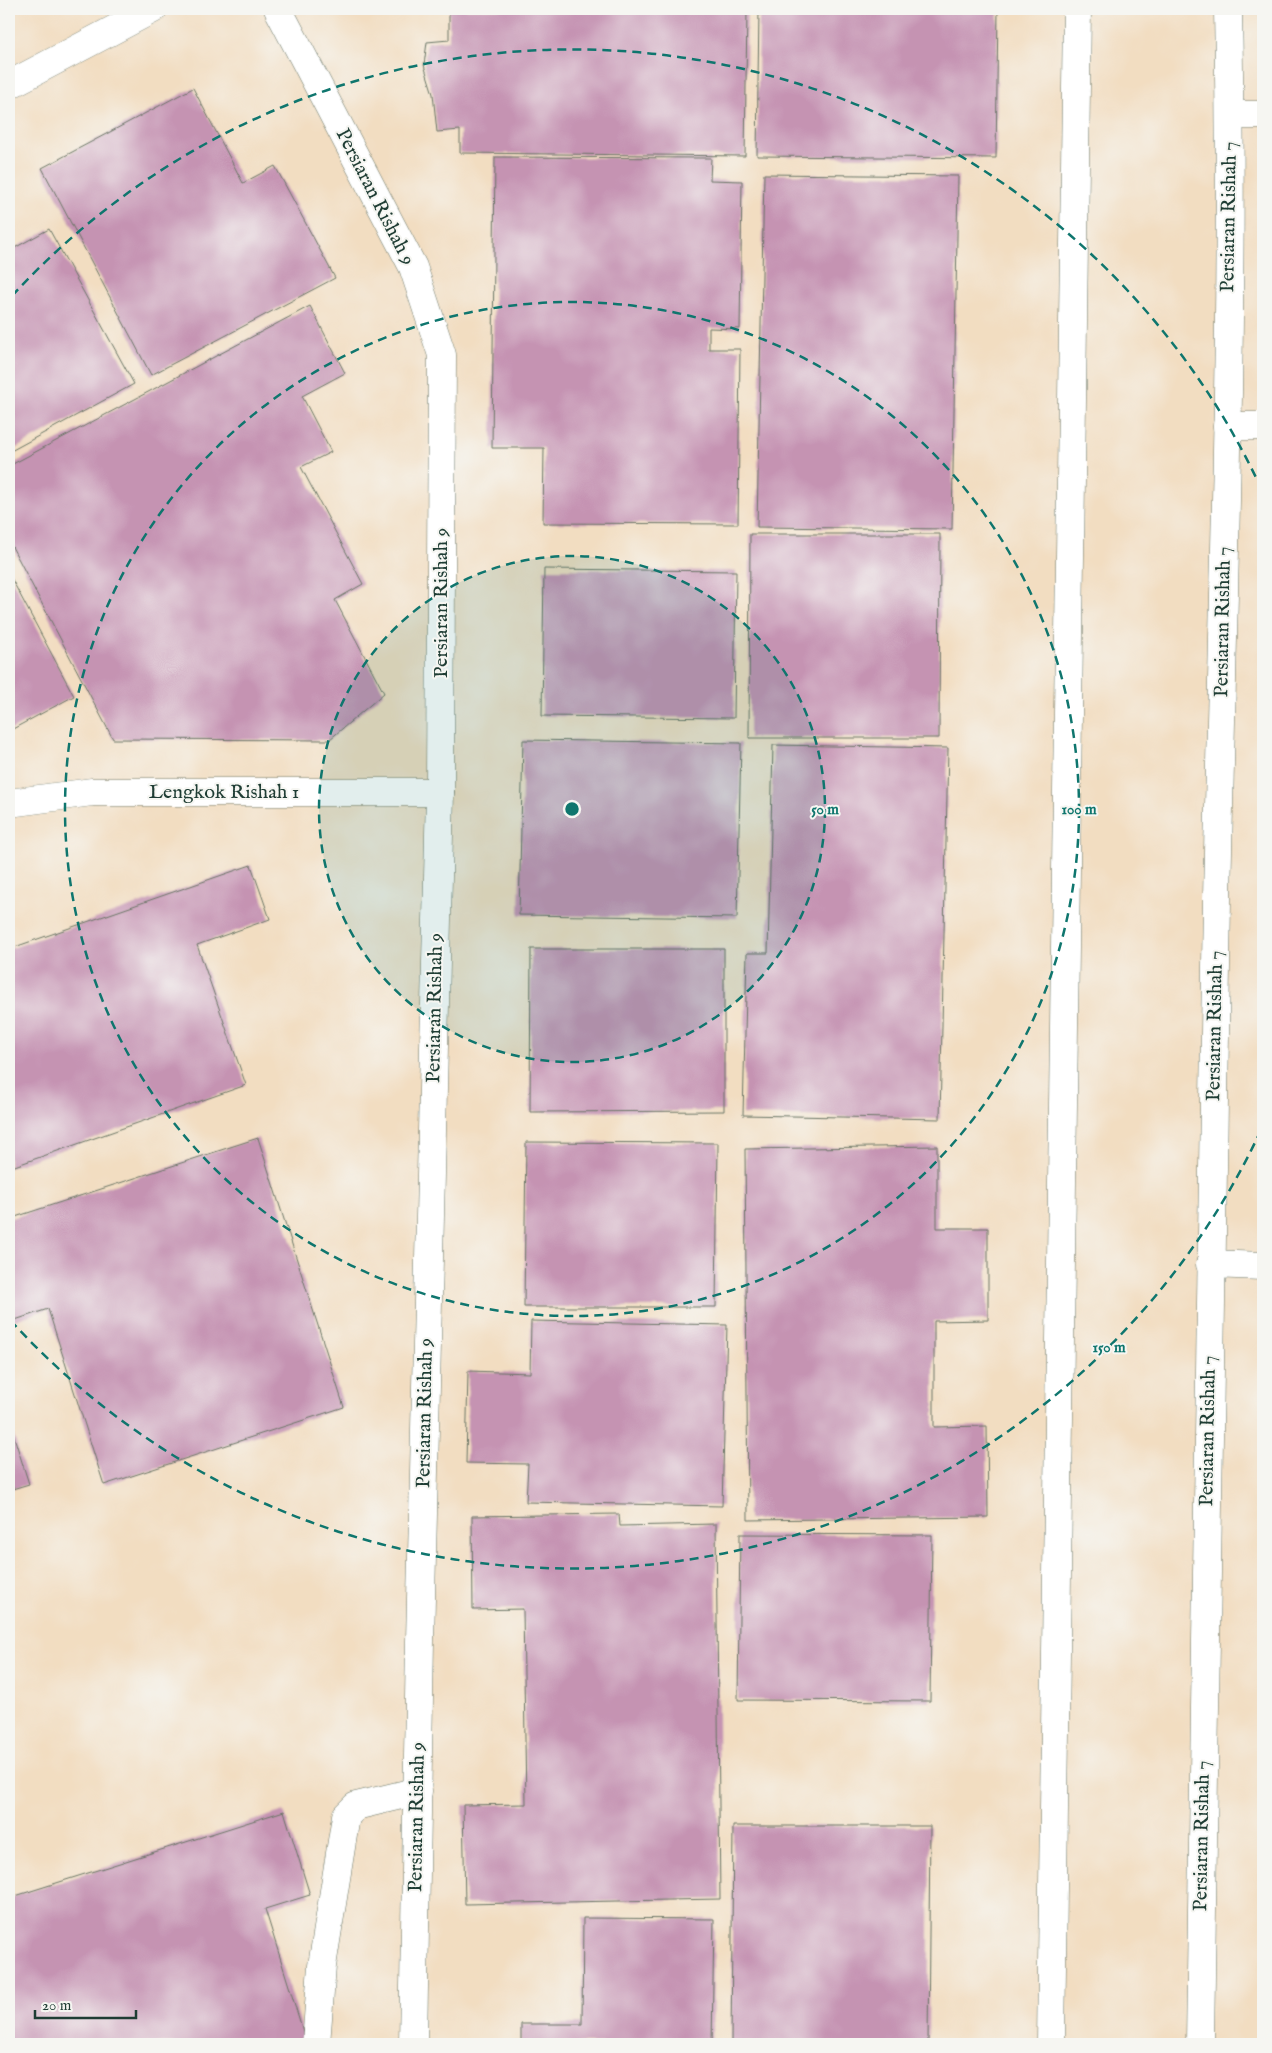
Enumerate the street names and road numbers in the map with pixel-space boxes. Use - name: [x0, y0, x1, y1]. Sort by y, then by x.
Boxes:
- street label: Persiaran Rishah 9: [330, 124, 420, 270]
- street label: Persiaran Rishah 7: [1215, 141, 1243, 293]
- street label: Persiaran Rishah 9: [429, 528, 454, 678]
- street label: Persiaran Rishah 7: [1209, 546, 1237, 698]
- street label: Lengkok Rishah 1: [149, 780, 299, 805]
- street label: Persiaran Rishah 9: [421, 933, 449, 1083]
- street label: Persiaran Rishah 7: [1201, 950, 1229, 1102]
- street label: Persiaran Rishah 9: [411, 1338, 439, 1488]
- street label: Persiaran Rishah 7: [1194, 1355, 1222, 1507]
- street label: Persiaran Rishah 9: [403, 1742, 431, 1892]
- street label: Persiaran Rishah 7: [1188, 1760, 1216, 1912]

